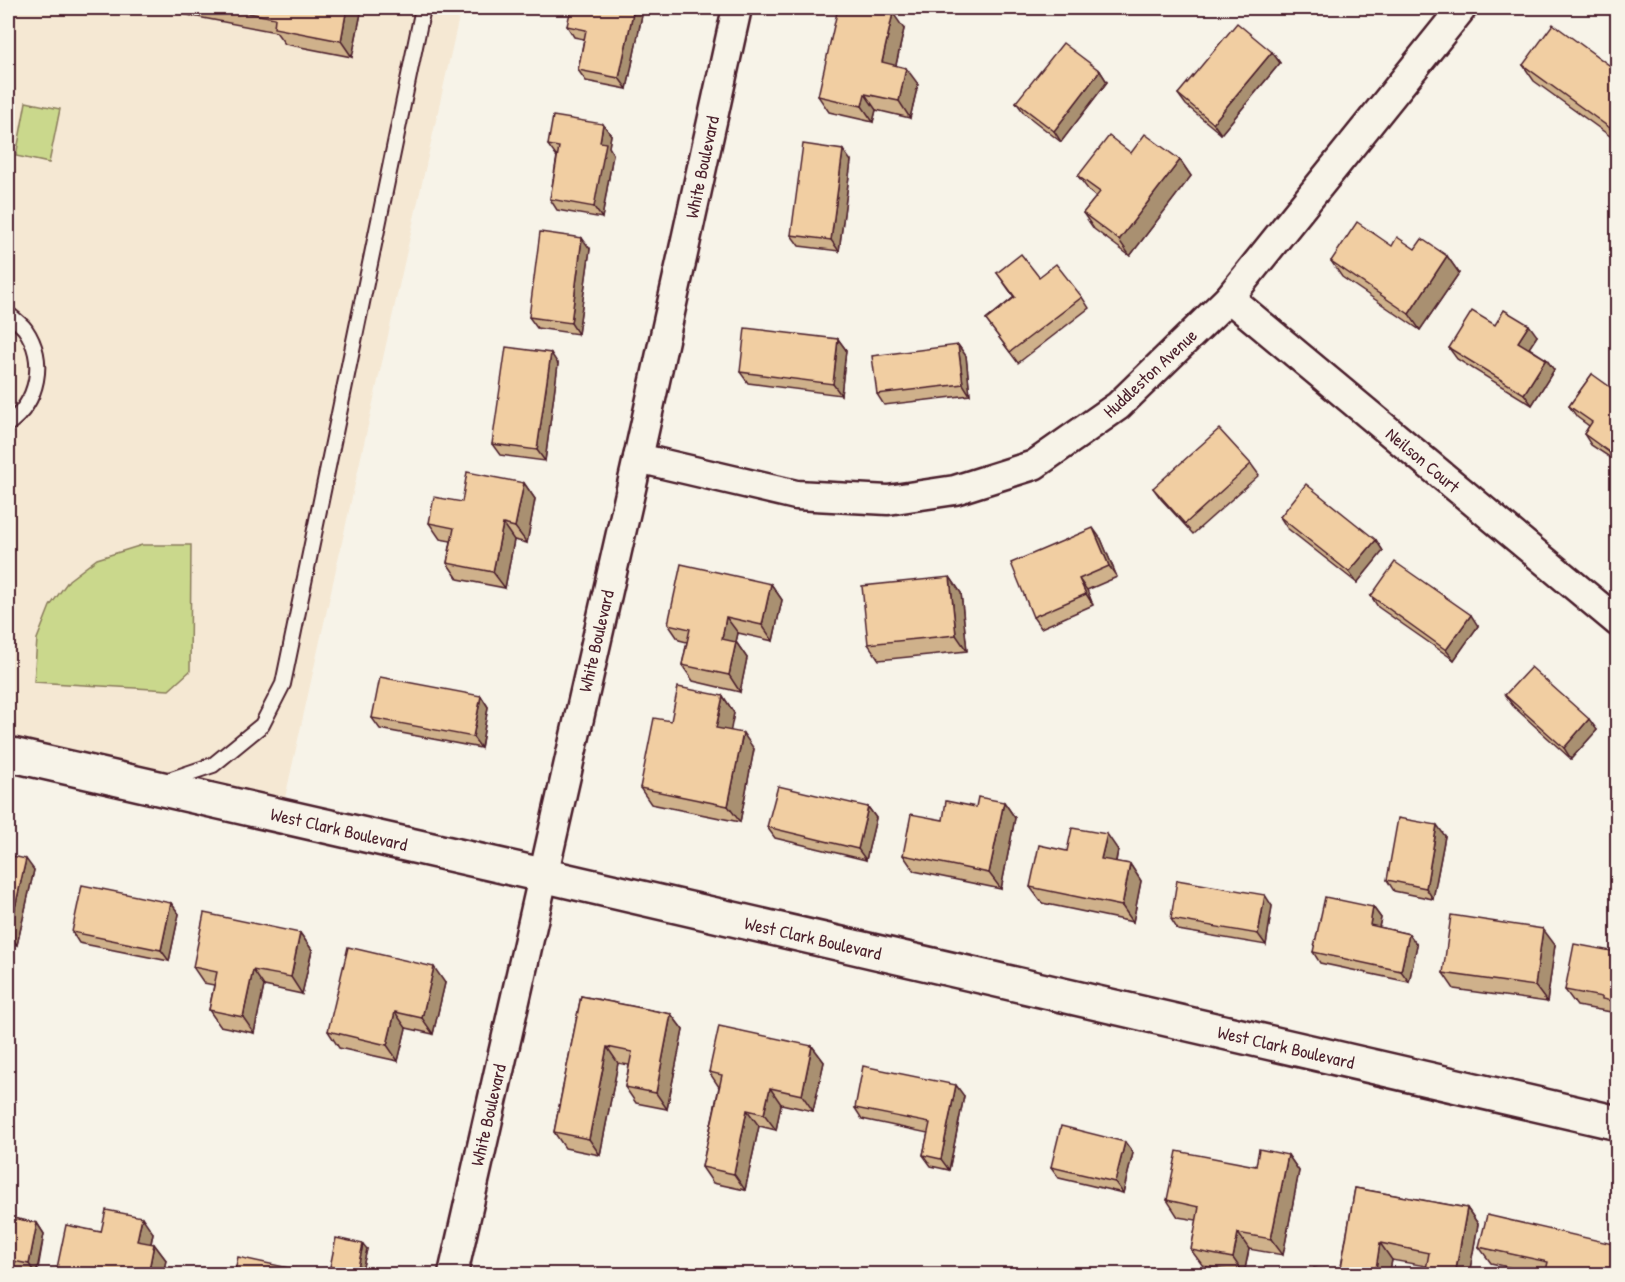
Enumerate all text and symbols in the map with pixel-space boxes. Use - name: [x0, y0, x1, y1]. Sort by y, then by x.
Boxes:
- street label: White Boulevard: [679, 114, 725, 220]
- street label: Huddleston Avenue: [1098, 323, 1202, 423]
- street label: Neilson Court: [1381, 422, 1466, 499]
- street label: White Boulevard: [572, 588, 620, 694]
- street label: West Clark Boulevard: [268, 801, 410, 857]
- street label: West Clark Boulevard: [742, 910, 884, 966]
- street label: West Clark Boulevard: [1215, 1019, 1357, 1075]
- street label: White Boulevard: [464, 1062, 512, 1168]

